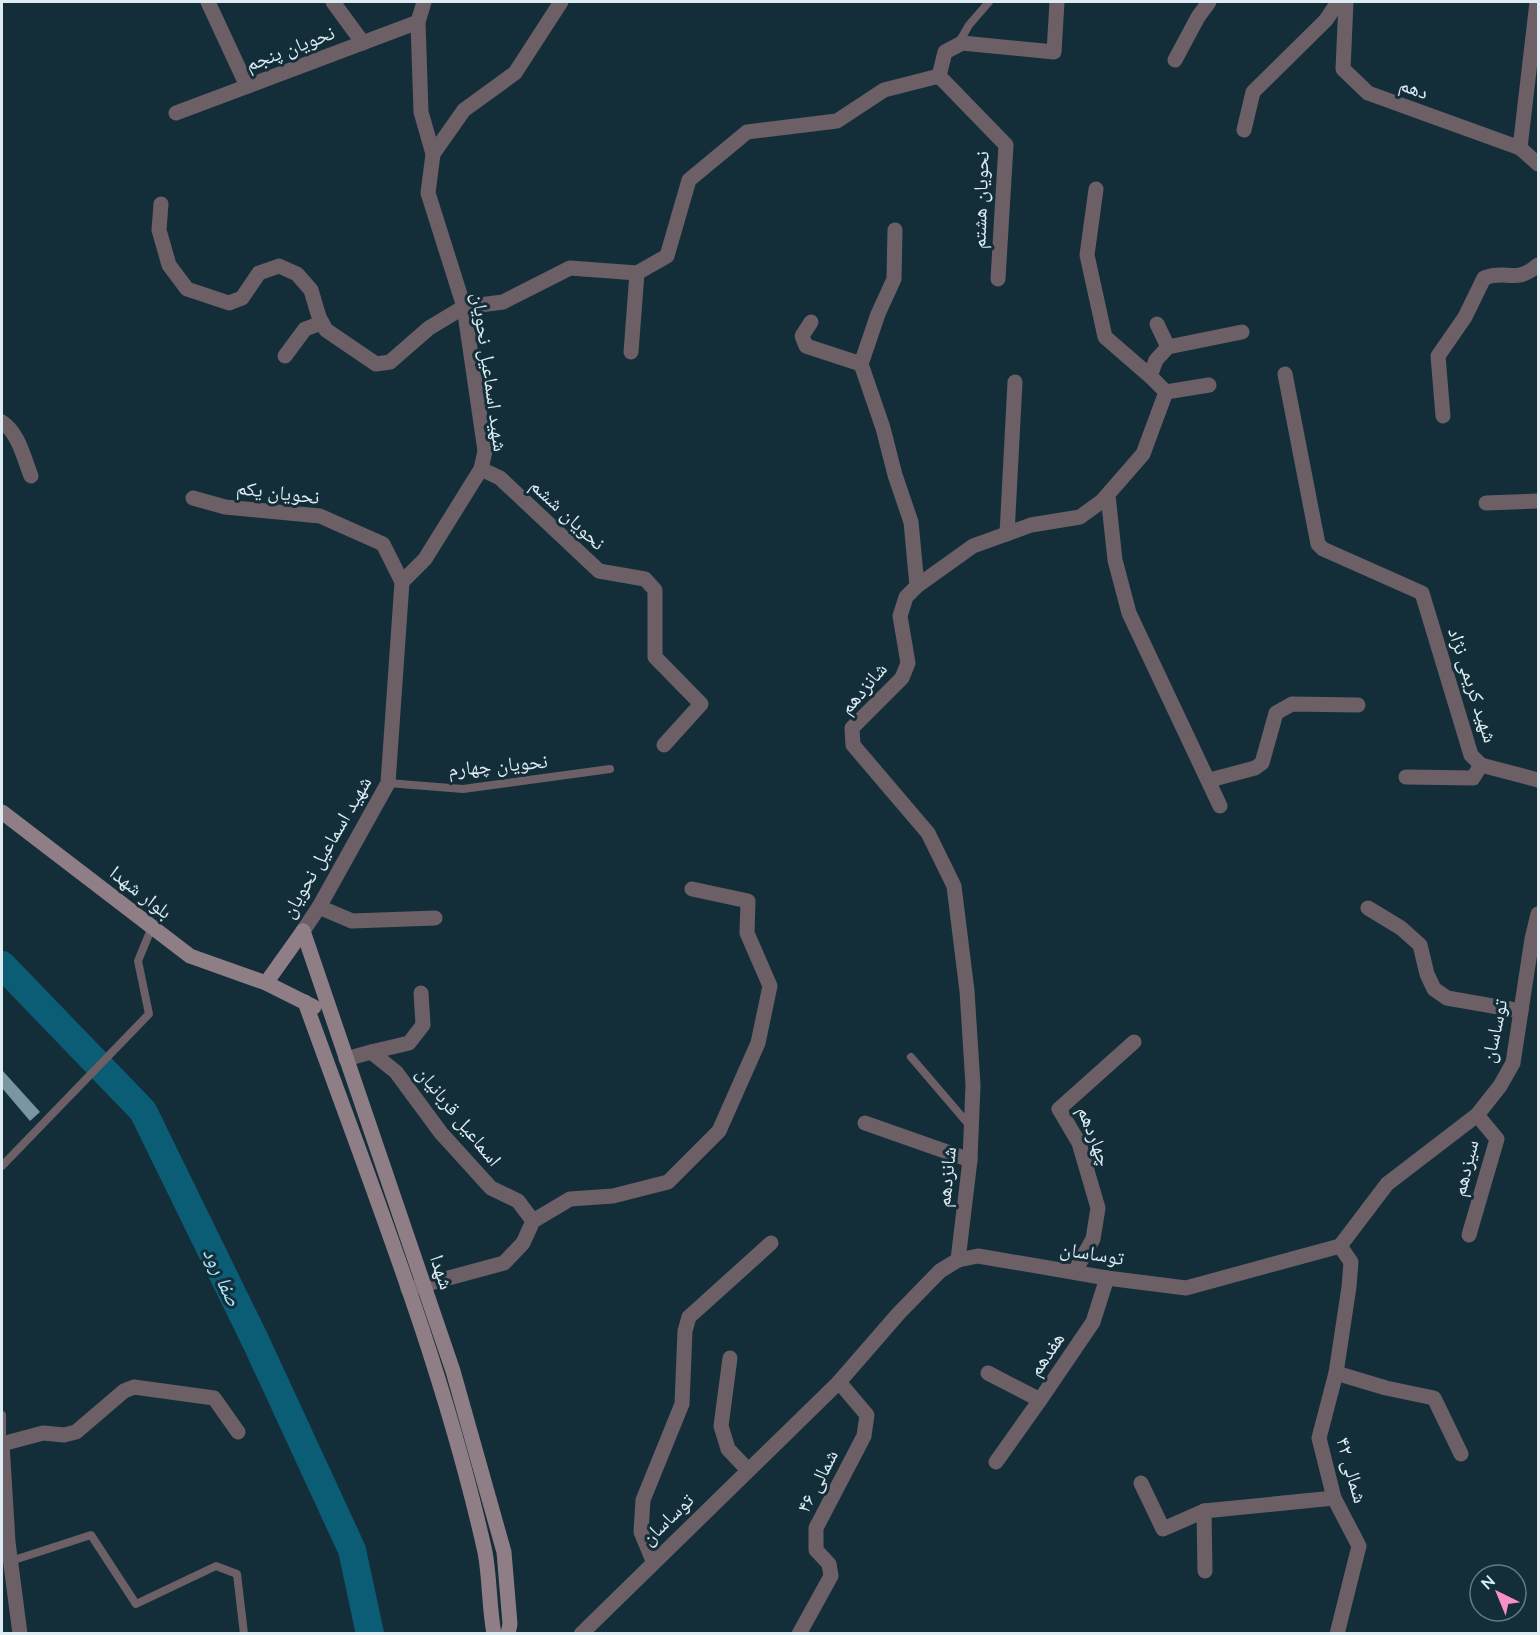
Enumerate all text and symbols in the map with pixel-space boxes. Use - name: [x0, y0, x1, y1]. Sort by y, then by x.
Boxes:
- street label: نحویان پنجم: [242, 19, 339, 78]
- street label: دهم: [1396, 71, 1432, 106]
- street label: نحویان هشتم: [965, 151, 996, 250]
- street label: شهید اسماعیل نحویان: [465, 291, 514, 453]
- street label: نحویان ششم: [524, 472, 611, 556]
- street label: نحویان یکم: [235, 474, 321, 511]
- street label: شهید کریمی نژاد: [1441, 624, 1504, 746]
- street label: شانزدهم: [833, 657, 894, 720]
- street label: نحویان چهارم: [447, 748, 549, 783]
- street label: شهید اسماعیل نحویان: [275, 771, 378, 923]
- street label: بلوار شهدا: [104, 859, 178, 925]
- street label: توساسان: [1475, 997, 1514, 1065]
- street label: اسماعیل قربانیان: [410, 1060, 508, 1172]
- street label: چهاردهم: [1071, 1102, 1118, 1170]
- street label: سیزدهم: [1445, 1137, 1486, 1199]
- street label: شانزدهم: [930, 1145, 963, 1209]
- street label: توساسان: [1058, 1235, 1126, 1272]
- water label: صفا رود: [196, 1243, 248, 1311]
- street label: شهدا: [423, 1251, 460, 1293]
- street label: هفدهم: [1022, 1327, 1071, 1382]
- street label: شمالی ۴۲: [1329, 1434, 1374, 1506]
- street label: شمالی ۴۶: [790, 1445, 845, 1517]
- street label: توساسان: [635, 1487, 700, 1551]
- north arrow: [1468, 1563, 1528, 1623]
- text: N: [1477, 1571, 1500, 1595]

